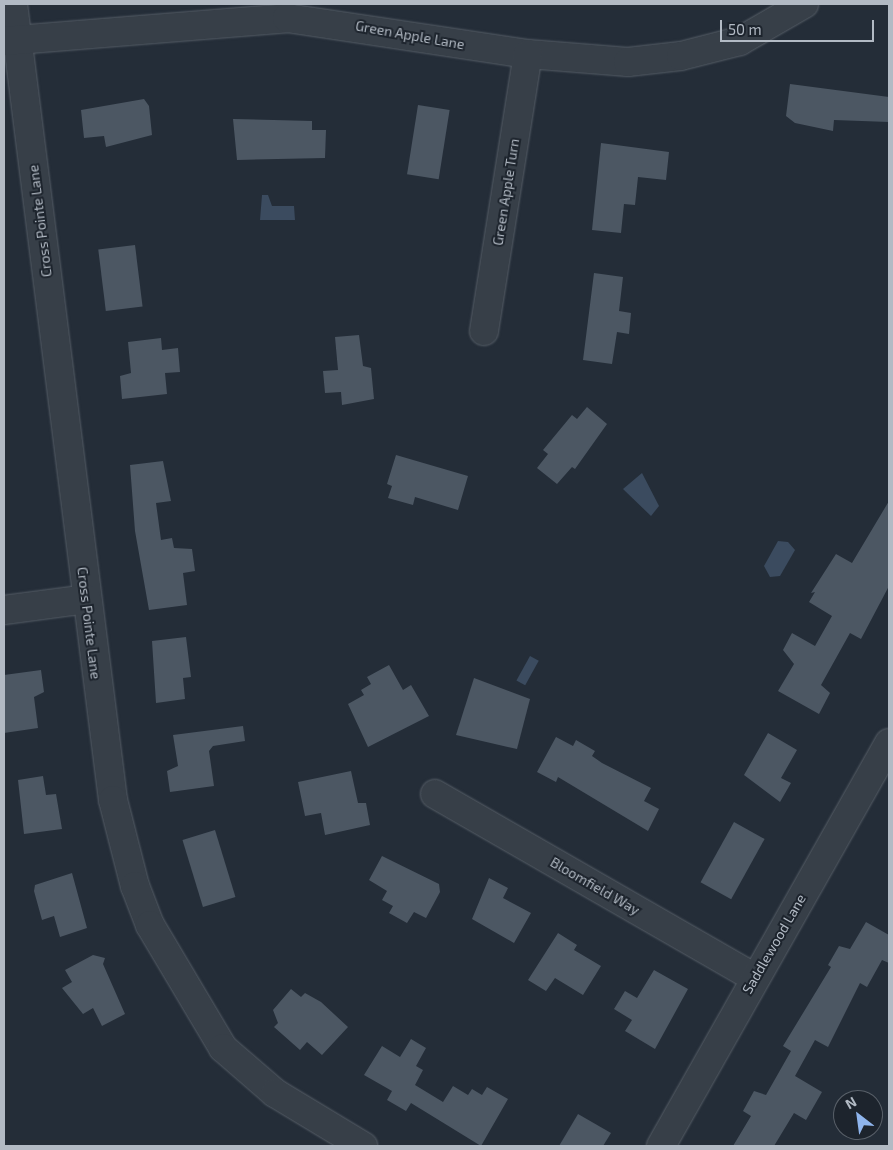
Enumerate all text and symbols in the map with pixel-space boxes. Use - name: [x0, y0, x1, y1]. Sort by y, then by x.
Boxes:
- scale bar: [723, 10, 877, 42]
- street label: Green Apple Lane: [354, 17, 466, 53]
- text: 50 m: [728, 20, 762, 38]
- street label: Green Apple Turn: [489, 137, 523, 247]
- street label: Cross Pointe Lane: [25, 164, 55, 278]
- street label: Cross Pointe Lane: [74, 566, 104, 680]
- street label: Bloomfield Way: [547, 854, 643, 918]
- street label: Saddlewood Lane: [739, 891, 809, 997]
- north arrow: [833, 1090, 883, 1140]
- text: N: [842, 1093, 859, 1112]

